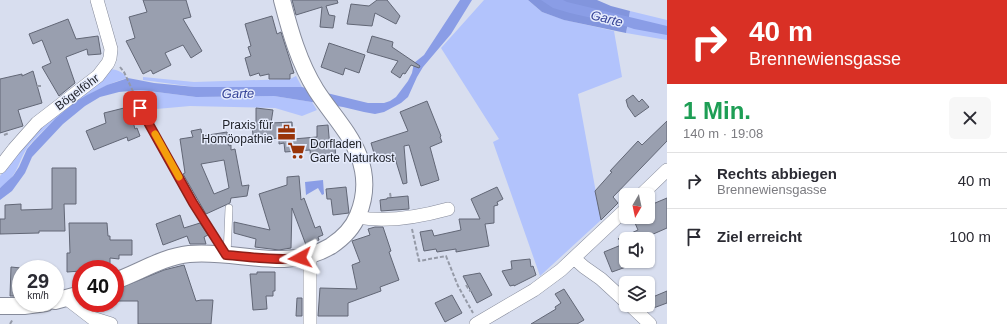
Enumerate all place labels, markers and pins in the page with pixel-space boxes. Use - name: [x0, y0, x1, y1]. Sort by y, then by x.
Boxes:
- pin: [123, 91, 157, 125]
- place label: Praxis für Homöopathie: [202, 118, 273, 146]
- office icon: Praxis für Homöopathie: [276, 122, 296, 142]
- place label: Dorfladen Garte Naturkost: [310, 137, 395, 165]
- supermarket icon: Dorfladen Garte Naturkost: [287, 141, 307, 161]

